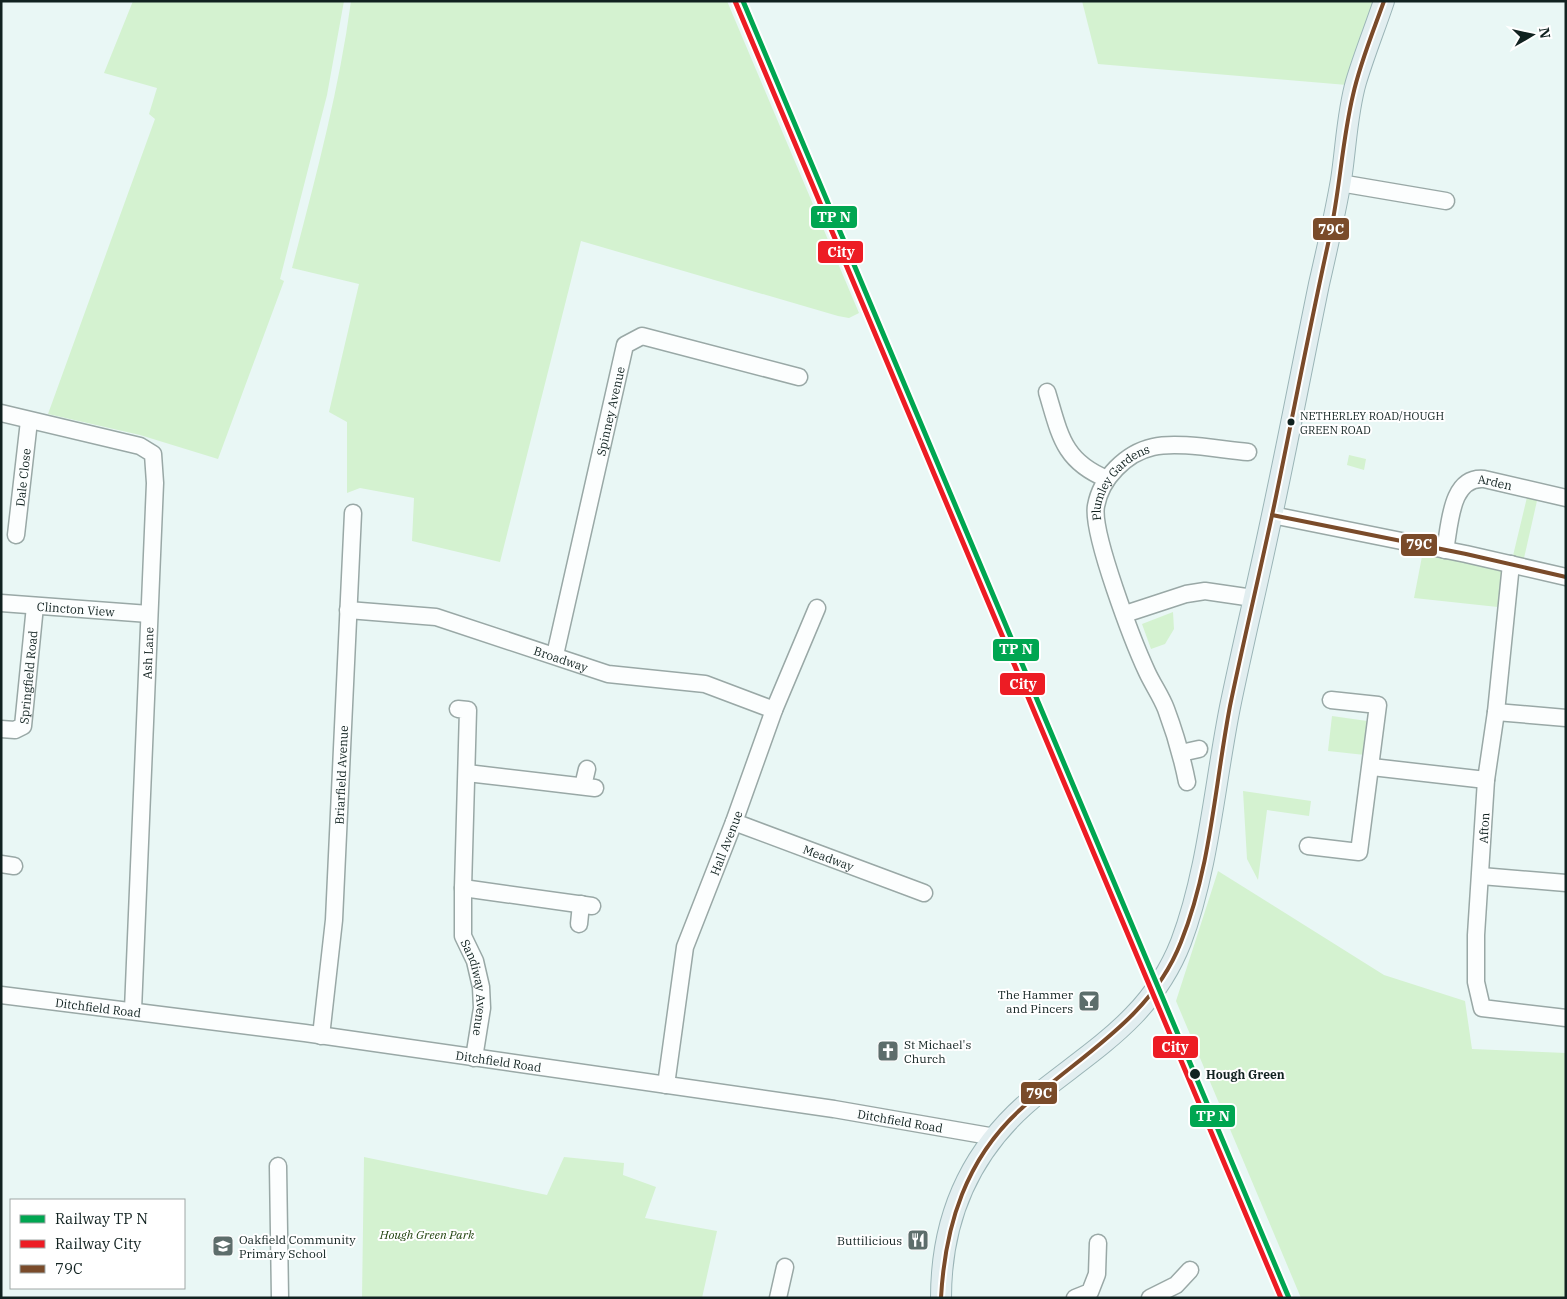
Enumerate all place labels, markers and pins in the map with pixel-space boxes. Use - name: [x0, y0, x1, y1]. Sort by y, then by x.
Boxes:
- place label: NETHERLEY ROAD/HOUGH GREEN ROAD: [1300, 409, 1444, 437]
- marker: NETHERLEY ROAD/HOUGH GREEN ROAD: [1286, 417, 1296, 427]
- place label: The Hammer and Pincers: [998, 987, 1074, 1016]
- bar icon: The Hammer and Pincers: [1077, 989, 1101, 1013]
- place label: St Michael's Church: [904, 1037, 971, 1066]
- church icon: St Michael's Church: [876, 1039, 900, 1063]
- marker: Hough Green: [1188, 1067, 1202, 1081]
- place label: Hough Green: [1206, 1067, 1285, 1082]
- restaurant icon: Buttilicious: [906, 1228, 930, 1252]
- place label: Oakfield Community Primary School: [239, 1232, 356, 1261]
- place label: Buttilicious: [837, 1233, 902, 1248]
- school or university icon: Oakfield Community Primary School: [211, 1234, 235, 1258]

